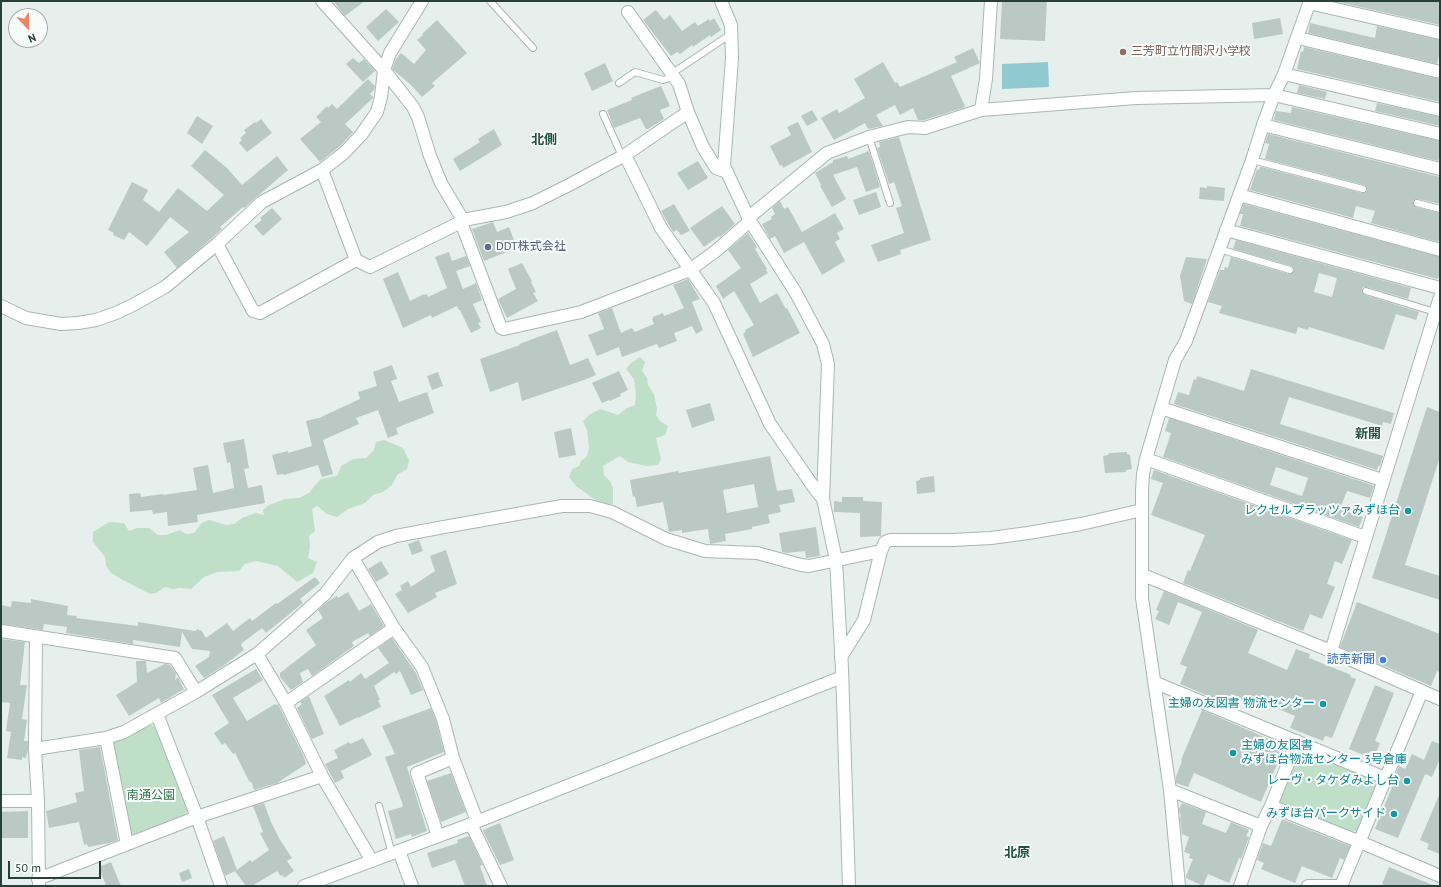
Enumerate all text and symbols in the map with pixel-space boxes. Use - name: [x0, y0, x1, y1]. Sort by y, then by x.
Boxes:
- north arrow: [8, 8, 48, 48]
- text: N: [26, 30, 38, 46]
- place label: 三芳町立竹間沢小学校: [1131, 45, 1251, 59]
- marker: 三芳町立竹間沢小学校: [1118, 47, 1128, 57]
- district label: 北側: [531, 132, 557, 148]
- place label: DDT株式会社: [496, 240, 566, 254]
- marker: DDT株式会社: [483, 242, 493, 252]
- district label: 新開: [1355, 426, 1381, 442]
- place label: レクセルプラッツァみずほ台: [1244, 504, 1400, 518]
- marker: レクセルプラッツァみずほ台: [1403, 506, 1413, 516]
- place label: 読売新聞: [1327, 653, 1375, 667]
- marker: 読売新聞: [1378, 655, 1388, 665]
- place label: 主婦の友図書 物流センター: [1168, 697, 1315, 711]
- marker: 主婦の友図書 物流センター: [1318, 699, 1328, 709]
- place label: 主婦の友図書 みずほ台物流センター 3号倉庫: [1241, 739, 1407, 767]
- marker: 主婦の友図書 みずほ台物流センター 3号倉庫: [1228, 748, 1238, 758]
- place label: レーヴ・タケダみよし台: [1267, 774, 1399, 788]
- marker: レーヴ・タケダみよし台: [1402, 776, 1412, 786]
- park label: 南通公園: [127, 789, 175, 803]
- place label: みずほ台パークサイド: [1266, 807, 1386, 821]
- marker: みずほ台パークサイド: [1389, 809, 1399, 819]
- district label: 北原: [1004, 845, 1030, 861]
- scale bar: [10, 853, 103, 879]
- text: 50 m: [15, 860, 41, 875]

